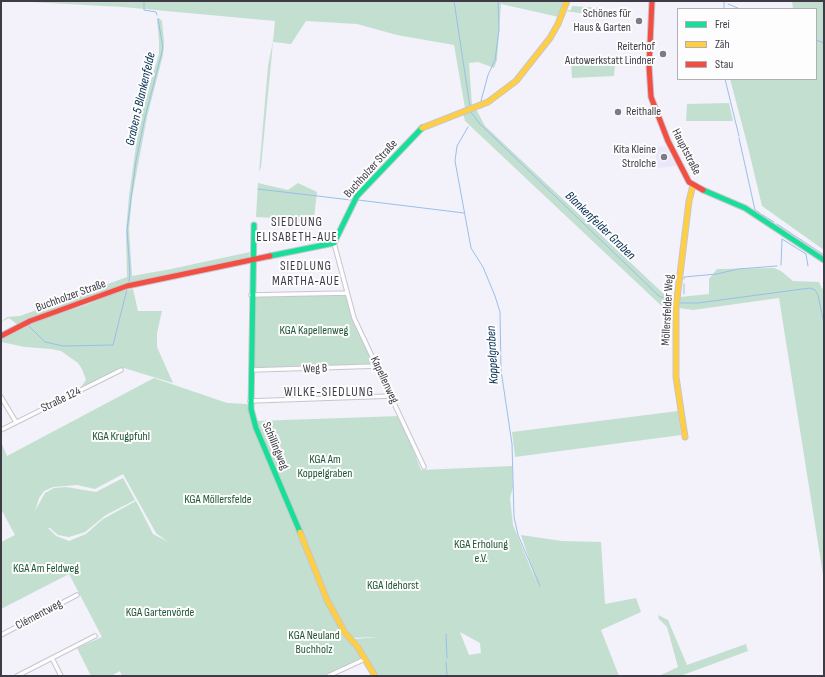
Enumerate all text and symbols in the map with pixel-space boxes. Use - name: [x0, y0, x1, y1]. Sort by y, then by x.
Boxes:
- place label: Schönes für Haus & Garten: [573, 7, 631, 35]
- legend: [677, 8, 817, 80]
- marker: Schönes für Haus & Garten: [634, 16, 644, 26]
- text: Frei: [715, 17, 730, 32]
- text: Zäh: [715, 37, 730, 52]
- place label: Reiterhof Autowerkstatt Lindner: [565, 40, 655, 68]
- marker: Reiterhof Autowerkstatt Lindner: [658, 49, 668, 59]
- water label: Graben 5 Blankenfelde: [123, 51, 159, 147]
- text: Stau: [715, 57, 733, 72]
- place label: Reithalle: [626, 105, 661, 119]
- marker: Reithalle: [613, 107, 623, 117]
- street label: Hauptstraße: [668, 126, 704, 178]
- street label: Buchholzer Straße: [341, 137, 401, 201]
- place label: Kita Kleine Strolche: [613, 143, 656, 171]
- marker: Kita Kleine Strolche: [659, 152, 669, 162]
- water label: Blankenfelder Graben: [562, 189, 638, 263]
- district label: SIEDLUNG ELISABETH-AUE: [256, 215, 338, 246]
- district label: SIEDLUNG MARTHA-AUE: [272, 259, 340, 290]
- street label: Möllersfelder Weg: [659, 274, 677, 346]
- street label: Buchholzer Straße: [34, 277, 108, 315]
- park label: KGA Kapellenweg: [280, 324, 348, 338]
- water label: Koppelgraben: [484, 325, 502, 385]
- street label: Kapellenweg: [367, 354, 401, 406]
- street label: Weg B: [303, 361, 327, 377]
- street label: Straße 124: [39, 384, 83, 416]
- district label: WILKE-SIEDLUNG: [284, 385, 374, 401]
- street label: Schillingweg: [259, 420, 291, 472]
- park label: KGA Krugpfuhl: [92, 430, 150, 444]
- park label: KGA Am Koppelgraben: [298, 453, 352, 481]
- park label: KGA Möllersfelde: [184, 493, 252, 507]
- park label: KGA Erholung e.V.: [454, 538, 508, 566]
- park label: KGA Am Feldweg: [13, 562, 79, 576]
- park label: KGA Idehorst: [367, 579, 419, 593]
- street label: Clémentweg: [13, 597, 65, 633]
- park label: KGA Gartenvörde: [126, 606, 194, 620]
- park label: KGA Neuland Buchholz: [288, 629, 340, 657]

